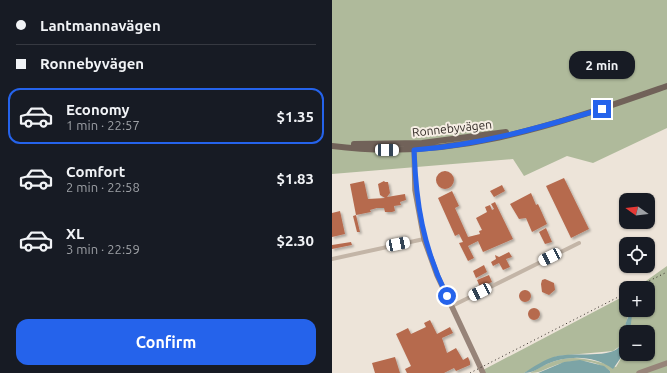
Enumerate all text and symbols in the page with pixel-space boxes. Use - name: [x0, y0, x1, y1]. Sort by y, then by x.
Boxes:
- text: Lantmannavägen: [40, 17, 161, 34]
- callout: 2 min: [569, 51, 635, 79]
- text: Ronnebyvägen: [40, 55, 144, 72]
- text: 2 min: [586, 58, 618, 72]
- icon: car: [18, 98, 54, 134]
- route end: [593, 100, 611, 118]
- text: Economy: [66, 101, 130, 118]
- text: $1.35: [276, 108, 314, 125]
- street label: Ronnebyvägen: [411, 117, 493, 139]
- text: 1 min · 22:57: [66, 118, 140, 132]
- car: [375, 144, 399, 156]
- icon: car: [18, 160, 54, 196]
- text: Comfort: [66, 163, 125, 180]
- text: $1.83: [276, 170, 314, 187]
- text: 2 min · 22:58: [66, 180, 140, 194]
- north arrow: [619, 193, 655, 229]
- map controls: [619, 193, 655, 361]
- icon: car: [18, 222, 54, 258]
- text: XL: [66, 225, 84, 242]
- text: $2.30: [276, 232, 314, 249]
- car: [385, 236, 411, 252]
- button: locate: [619, 237, 655, 273]
- text: 3 min · 22:59: [66, 242, 140, 256]
- car: [537, 246, 563, 268]
- car: [467, 281, 493, 303]
- button: +: [619, 281, 655, 317]
- route start: [438, 287, 456, 305]
- button: Confirm: [16, 319, 316, 365]
- button: −: [619, 325, 655, 361]

